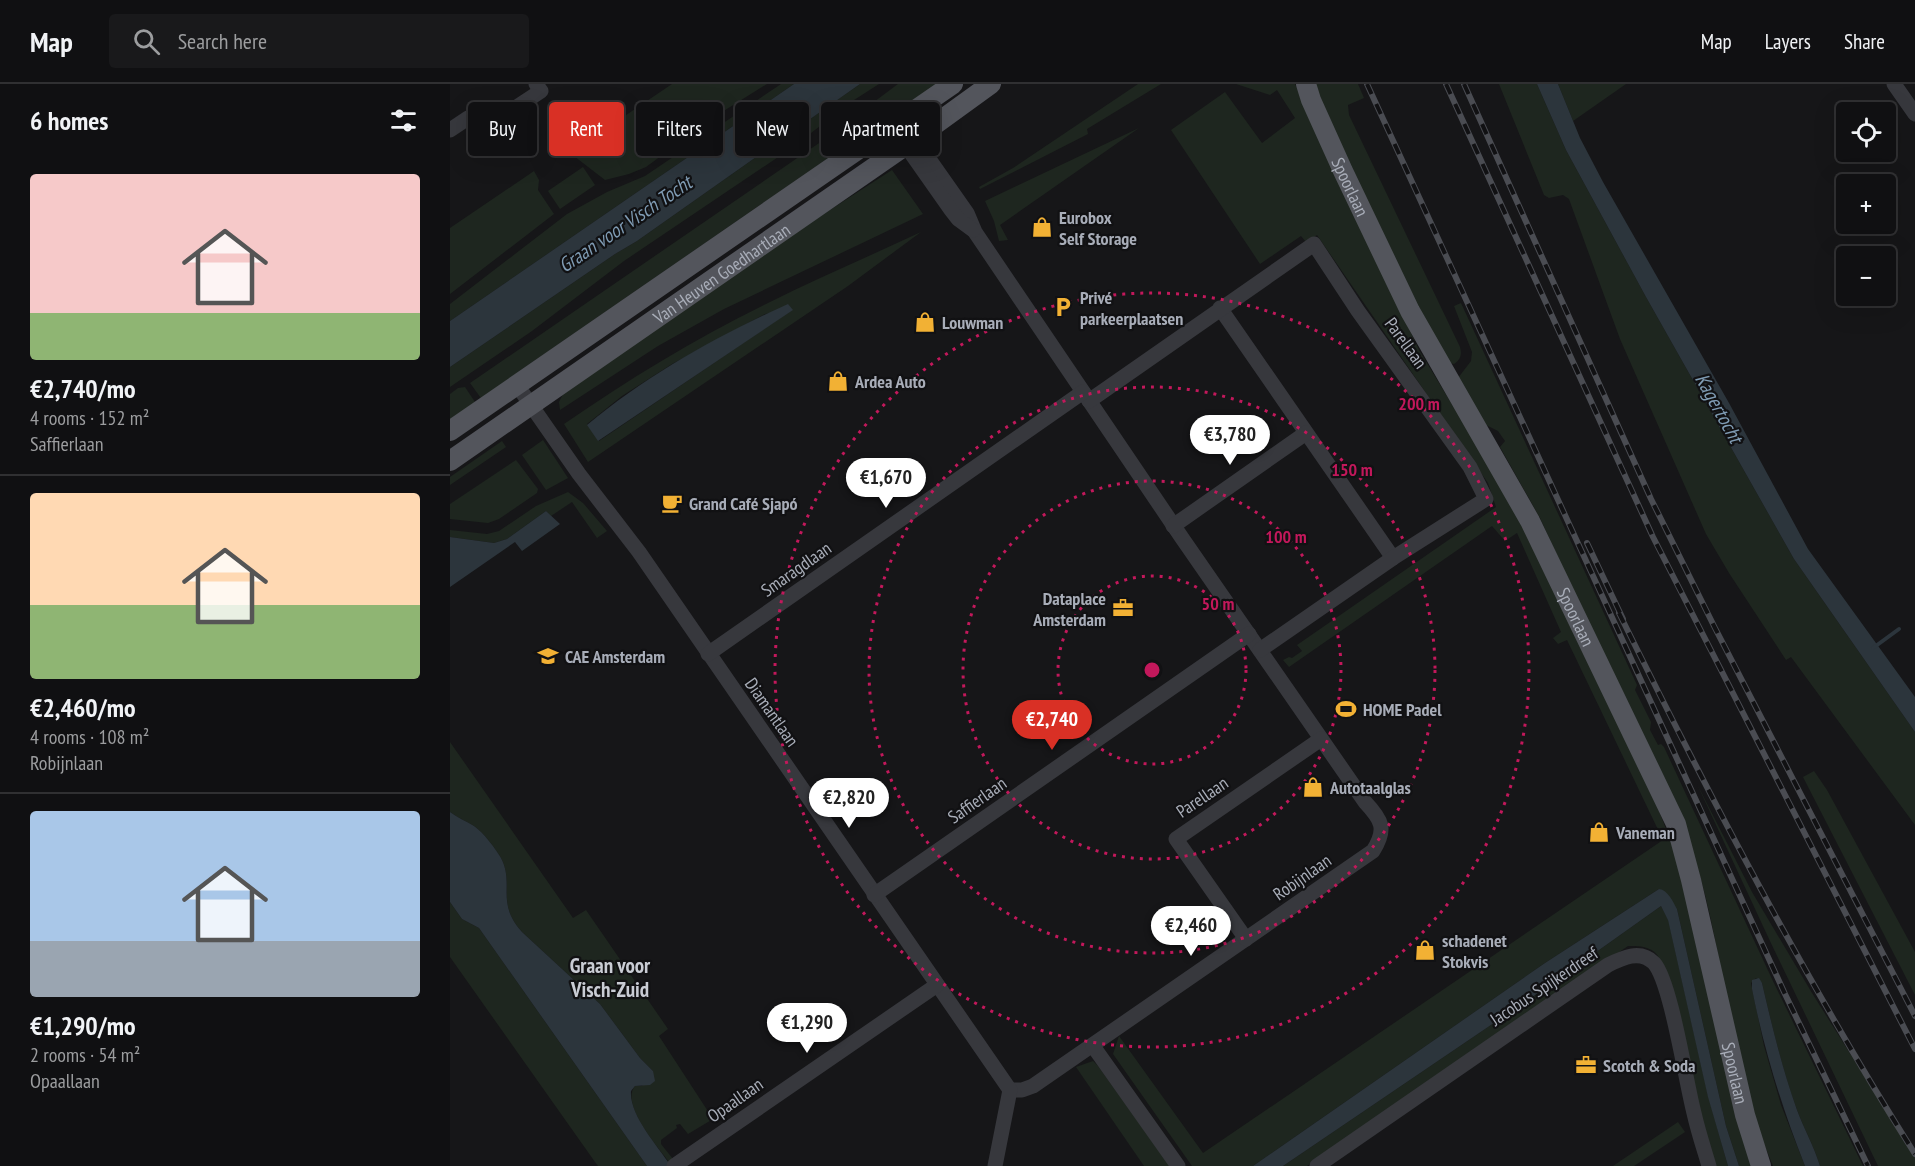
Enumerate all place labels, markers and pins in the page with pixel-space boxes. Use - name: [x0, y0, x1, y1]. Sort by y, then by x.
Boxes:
- place label: Eurobox Self Storage: [1059, 206, 1137, 250]
- shop icon: Eurobox Self Storage: [1030, 215, 1054, 239]
- place label: Privé parkeerplaatsen: [1080, 286, 1183, 330]
- parking icon: Privé parkeerplaatsen: [1051, 295, 1075, 319]
- shop icon: Louwman: [913, 310, 937, 334]
- place label: Louwman: [942, 311, 1003, 334]
- shop icon: Ardea Auto: [826, 369, 850, 393]
- place label: Ardea Auto: [854, 370, 926, 393]
- pin: €3,780: [1181, 415, 1279, 466]
- pin: €1,670: [837, 458, 935, 509]
- cafe icon: Grand Café Sjapó: [660, 491, 684, 515]
- place label: Grand Café Sjapó: [689, 492, 797, 515]
- place label: Dataplace Amsterdam: [1032, 587, 1106, 631]
- office icon: Dataplace Amsterdam: [1111, 596, 1135, 620]
- school or university icon: CAE Amsterdam: [536, 644, 560, 668]
- place label: CAE Amsterdam: [565, 645, 665, 668]
- centre of rings: [1142, 660, 1162, 680]
- sports icon: HOME Padel: [1334, 697, 1358, 721]
- place label: HOME Padel: [1363, 698, 1442, 721]
- pin: €2,740: [1003, 700, 1101, 751]
- shop icon: Autotaalglas: [1301, 775, 1325, 799]
- place label: Autotaalglas: [1329, 776, 1411, 799]
- pin: €2,820: [800, 778, 898, 829]
- shop icon: Vaneman: [1587, 820, 1611, 844]
- place label: Vaneman: [1615, 821, 1675, 844]
- pin: €2,460: [1142, 906, 1240, 957]
- place label: schadenet Stokvis: [1442, 929, 1508, 973]
- shop icon: schadenet Stokvis: [1413, 938, 1437, 962]
- pin: €1,290: [758, 1003, 856, 1054]
- office icon: Scotch & Soda: [1574, 1053, 1598, 1077]
- place label: Scotch & Soda: [1603, 1054, 1695, 1077]

